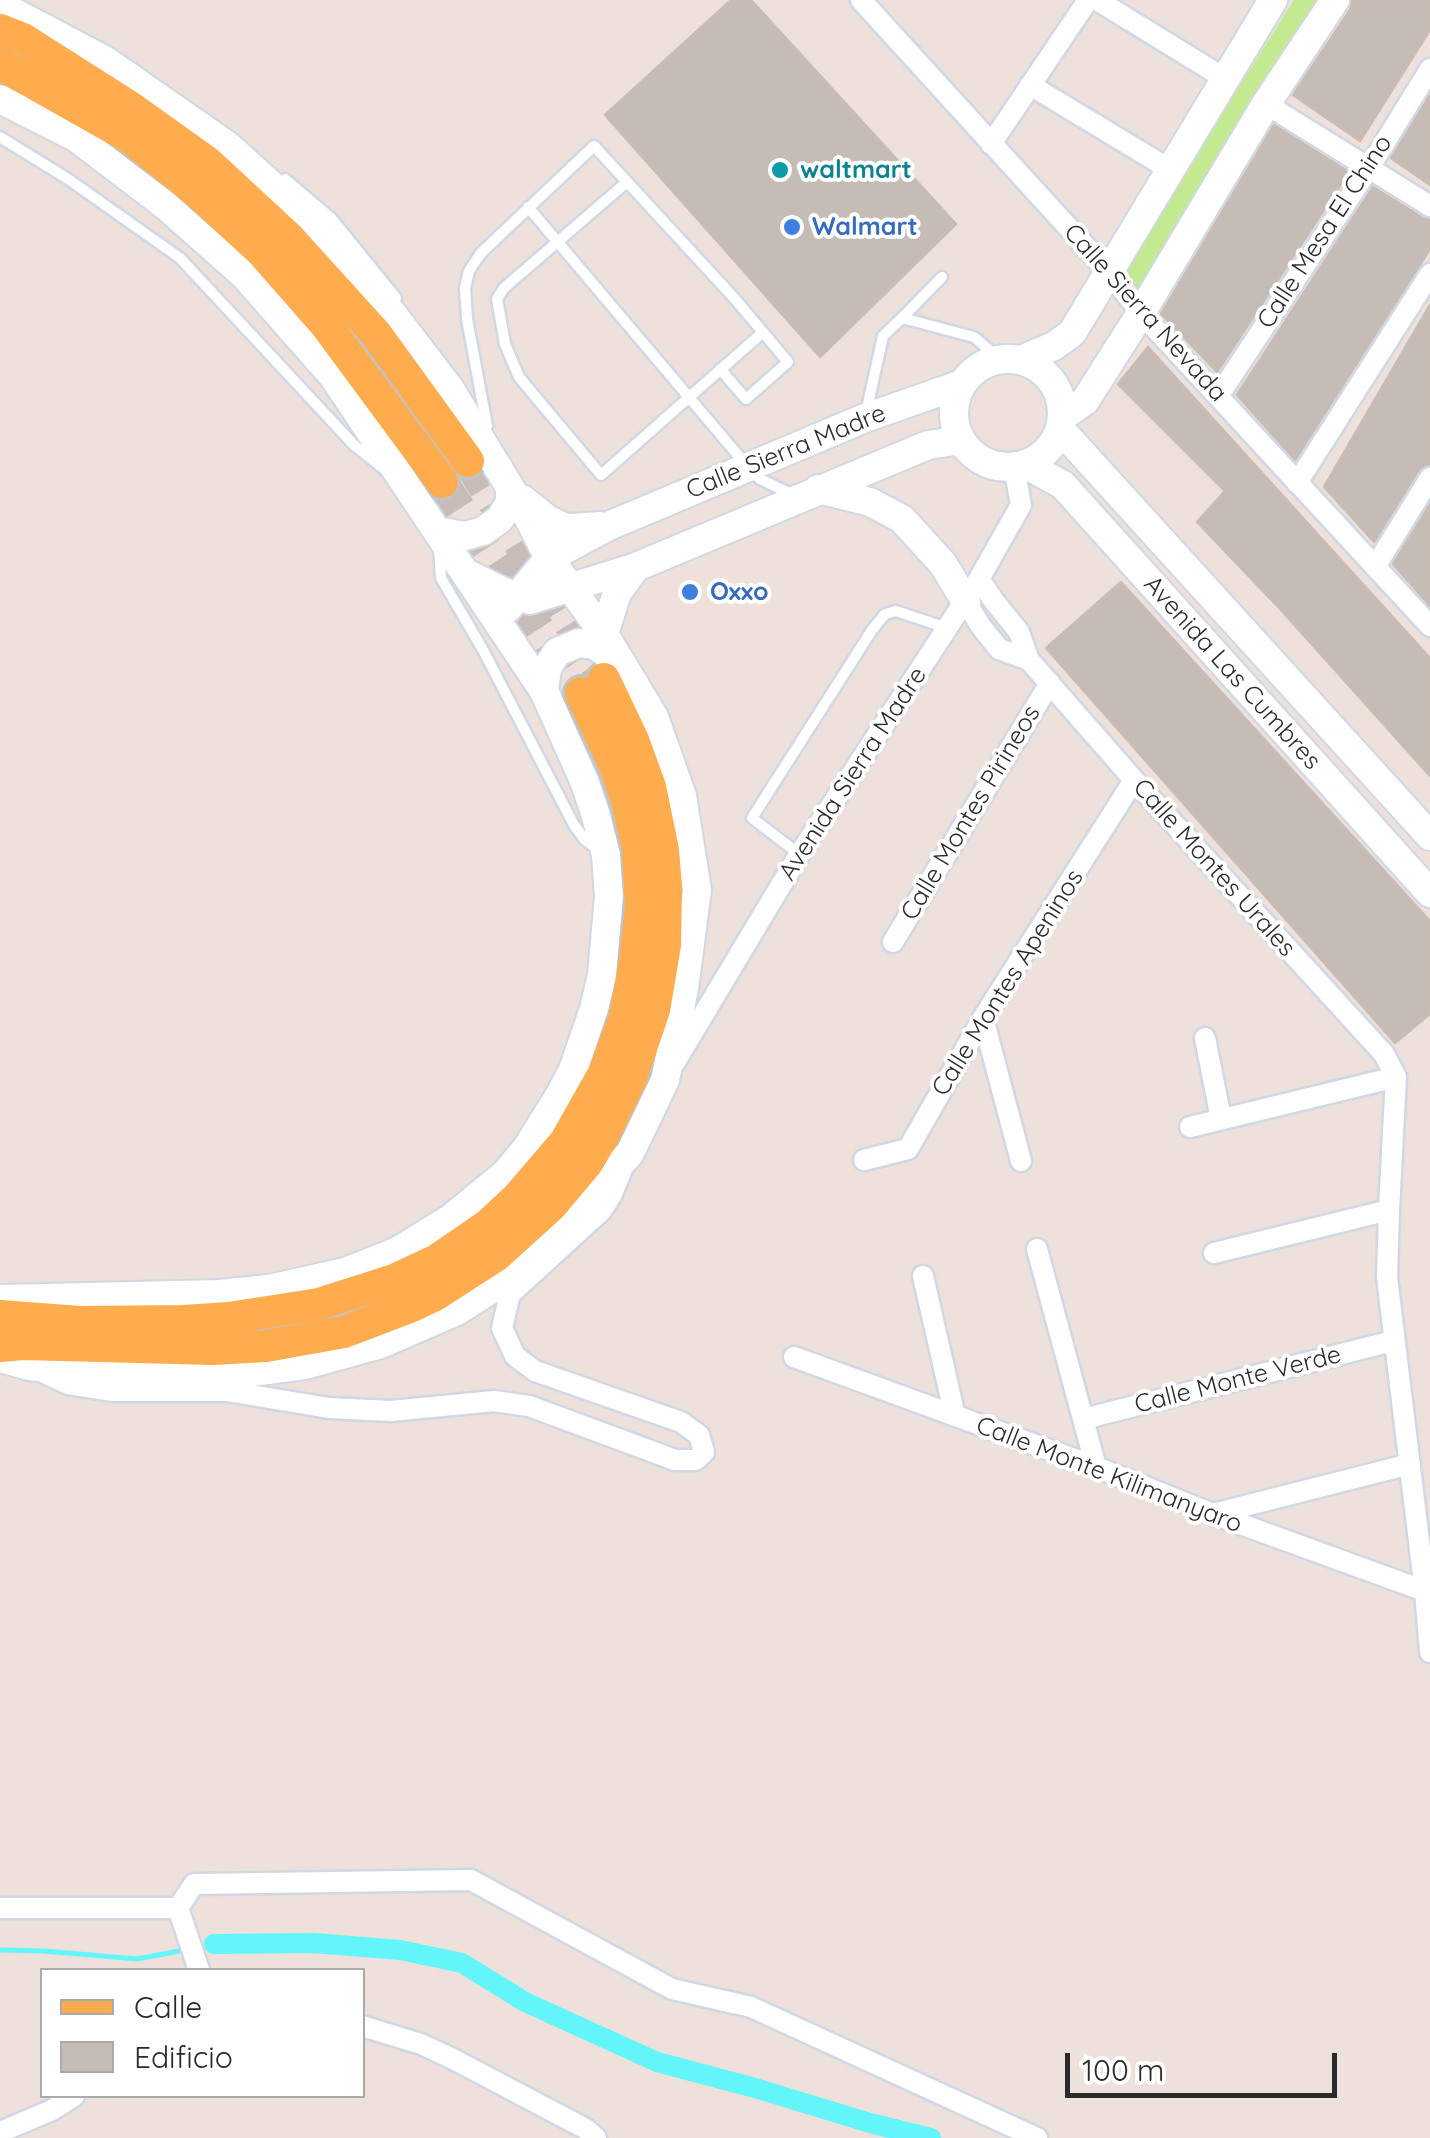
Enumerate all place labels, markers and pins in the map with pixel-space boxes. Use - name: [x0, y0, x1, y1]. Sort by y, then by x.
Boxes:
- place label: waltmart: [800, 155, 912, 185]
- marker: waltmart: [769, 159, 791, 181]
- place label: Walmart: [812, 212, 918, 242]
- marker: Walmart: [781, 216, 803, 238]
- place label: Oxxo: [710, 577, 769, 607]
- marker: Oxxo: [679, 581, 701, 603]

